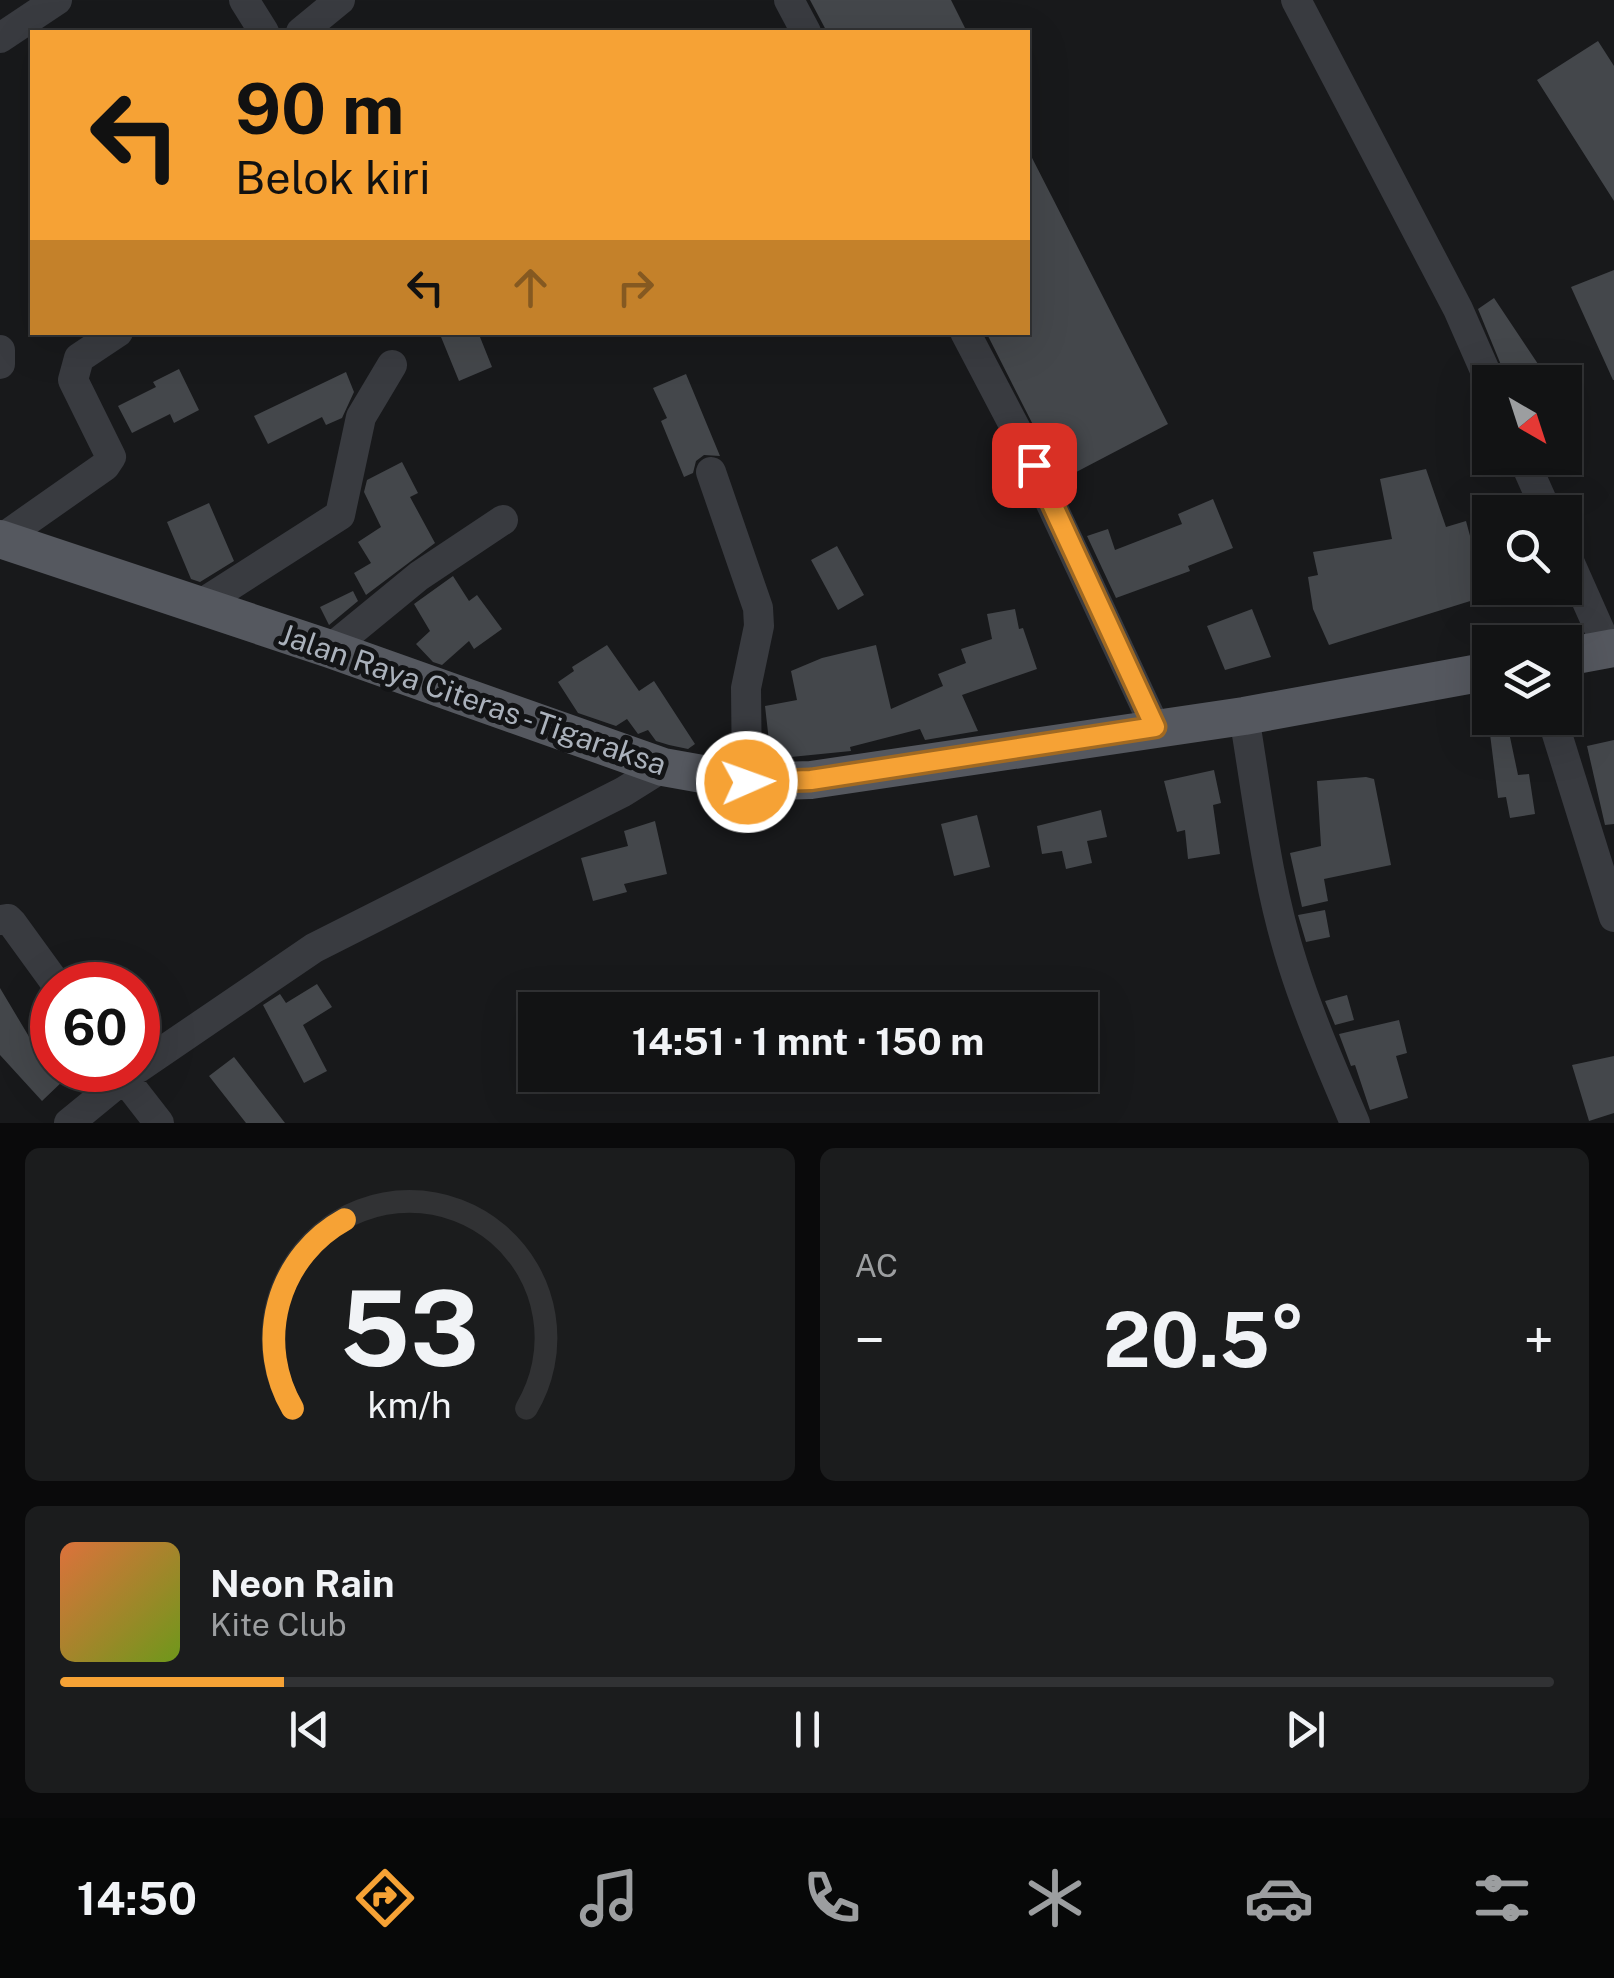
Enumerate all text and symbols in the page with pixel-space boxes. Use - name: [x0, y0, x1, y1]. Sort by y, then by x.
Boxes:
- text: 90 m: [235, 67, 405, 150]
- icon: left: [70, 70, 200, 200]
- text: Belok kiri: [235, 151, 430, 204]
- icon: left: [398, 260, 453, 315]
- icon: ahead: [503, 260, 558, 315]
- icon: right: [608, 260, 663, 315]
- north arrow: [1472, 365, 1582, 475]
- map controls: [1472, 365, 1582, 735]
- pin: [992, 423, 1077, 508]
- icon: arrive: [1007, 438, 1062, 493]
- button: search: [1472, 495, 1582, 605]
- street label: Jalan Raya Citeras - Tigaraksa: [275, 616, 671, 782]
- button: layers: [1472, 625, 1582, 735]
- position arrow: [695, 730, 799, 834]
- speed limit sign: 60: [30, 962, 160, 1092]
- text: 14:51 · 1 mnt · 150 m: [632, 1019, 984, 1064]
- text: AC: [855, 1247, 898, 1284]
- text: 53: [340, 1267, 479, 1389]
- text: 20.5°: [1103, 1296, 1305, 1384]
- text: −: [855, 1308, 885, 1372]
- text: +: [1523, 1308, 1554, 1372]
- text: km/h: [368, 1384, 452, 1426]
- text: Neon Rain: [210, 1561, 394, 1606]
- text: Kite Club: [210, 1606, 347, 1643]
- icon: previous: [282, 1702, 337, 1757]
- icon: pause: [780, 1702, 835, 1757]
- icon: next: [1278, 1702, 1333, 1757]
- icon: directions: [350, 1863, 420, 1933]
- icon: music: [574, 1863, 644, 1933]
- icon: phone: [797, 1863, 867, 1933]
- icon: climate: [1020, 1863, 1090, 1933]
- icon: car: [1244, 1863, 1314, 1933]
- icon: filters: [1467, 1863, 1537, 1933]
- text: 14:50: [77, 1872, 197, 1925]

